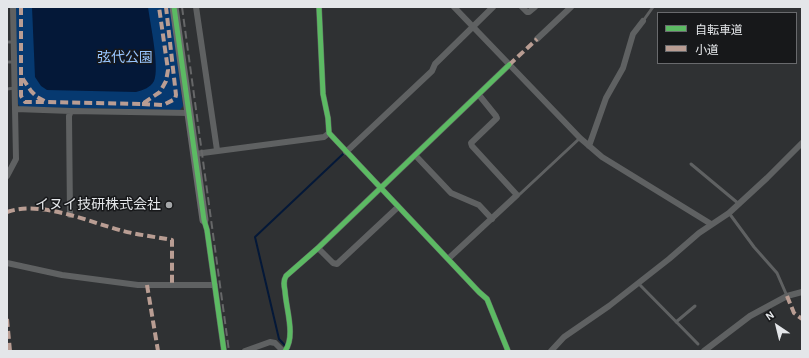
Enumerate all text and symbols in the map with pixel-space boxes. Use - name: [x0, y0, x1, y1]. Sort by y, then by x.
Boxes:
- legend: [657, 12, 797, 64]
- text: 自転車道: [695, 24, 743, 36]
- text: 小道: [695, 44, 719, 56]
- park label: 弦代公園: [97, 50, 153, 66]
- place label: イヌイ技研株式会社: [35, 197, 161, 213]
- marker: イヌイ技研株式会社: [164, 200, 174, 210]
- north arrow: [757, 306, 797, 346]
- text: N: [764, 309, 776, 322]

